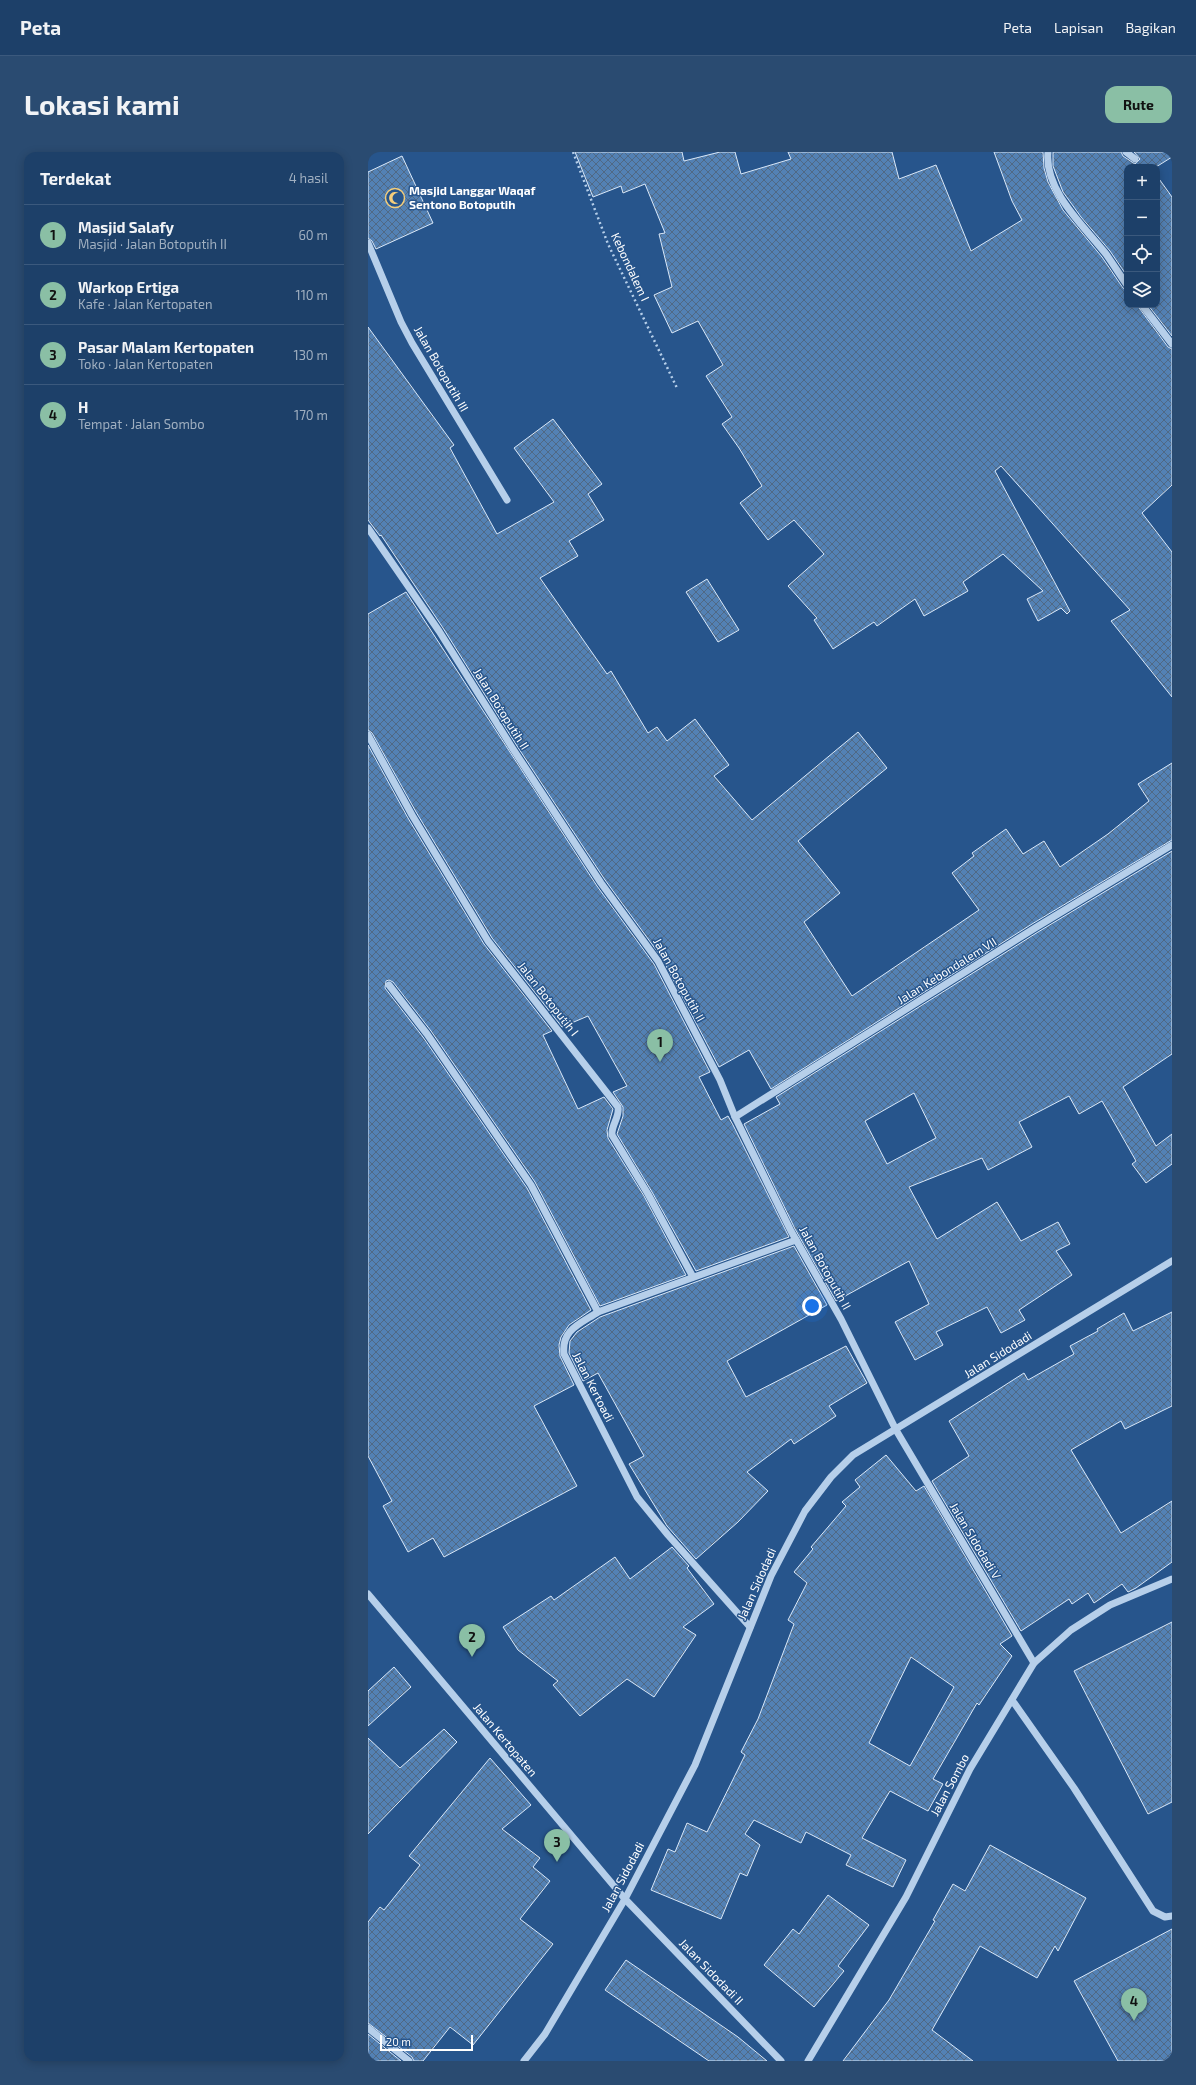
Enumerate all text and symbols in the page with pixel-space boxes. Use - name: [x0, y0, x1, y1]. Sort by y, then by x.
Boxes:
- text: Peta: [20, 16, 61, 39]
- text: Peta: [1003, 19, 1032, 36]
- text: Lapisan: [1054, 19, 1103, 36]
- text: Bagikan: [1125, 19, 1176, 36]
- button: Rute: [1105, 86, 1172, 123]
- text: Lokasi kami: [24, 87, 180, 121]
- map controls: [1124, 164, 1160, 308]
- button: +: [1124, 164, 1160, 200]
- text: Terdekat: [40, 168, 111, 188]
- text: 4 hasil: [289, 170, 328, 186]
- place label: Masjid Langgar Waqaf Sentono Botoputih: [409, 183, 537, 211]
- mosque icon: Masjid Langgar Waqaf Sentono Botoputih: [384, 187, 406, 209]
- button: −: [1124, 200, 1160, 236]
- text: Masjid Salafy: [78, 218, 174, 236]
- text: 1: [50, 227, 56, 243]
- text: 60 m: [298, 227, 328, 243]
- street label: Kebondalem I: [609, 230, 653, 303]
- text: Masjid · Jalan Botoputih II: [78, 236, 227, 252]
- button: locate: [1124, 236, 1160, 272]
- button: layers: [1124, 272, 1160, 308]
- text: Warkop Ertiga: [78, 278, 179, 296]
- text: 2: [49, 287, 57, 303]
- text: 110 m: [296, 287, 328, 303]
- text: Kafe · Jalan Kertopaten: [78, 296, 212, 312]
- street label: Jalan Botoputih III: [412, 323, 472, 414]
- text: Pasar Malam Kertopaten: [78, 338, 254, 356]
- text: 3: [49, 347, 57, 363]
- text: 130 m: [293, 347, 328, 363]
- text: Toko · Jalan Kertopaten: [78, 356, 213, 372]
- text: H: [78, 398, 88, 416]
- text: 4: [49, 407, 57, 423]
- text: 170 m: [294, 407, 328, 423]
- text: Tempat · Jalan Sombo: [78, 416, 205, 432]
- street label: Jalan Botoputih II: [471, 665, 533, 752]
- street label: Jalan Kebondalem VII: [894, 934, 999, 1006]
- street label: Jalan Botoputih II: [651, 935, 709, 1024]
- street label: Jalan Botoputih I: [515, 959, 582, 1038]
- pin: 1: [647, 1029, 673, 1062]
- street label: Jalan Botoputih II: [797, 1223, 855, 1312]
- your location: [802, 1296, 822, 1316]
- street label: Jalan Sidodadi: [961, 1328, 1034, 1381]
- street label: Jalan Kertoadi: [570, 1349, 617, 1424]
- street label: Jalan SIdodadi V: [947, 1500, 1005, 1582]
- street label: Jalan Sidodadi: [734, 1545, 778, 1622]
- pin: 2: [459, 1624, 485, 1657]
- street label: Jalan Kertopaten: [471, 1700, 541, 1779]
- street label: Jalan Sombo: [927, 1751, 971, 1818]
- pin: 3: [544, 1829, 570, 1862]
- street label: Jalan Sidodadi: [598, 1839, 646, 1914]
- street label: Jalan Sidodadi II: [677, 1935, 747, 2007]
- pin: 4: [1121, 1988, 1147, 2021]
- scale bar: [380, 2033, 473, 2052]
- text: 20 m: [386, 2035, 411, 2048]

